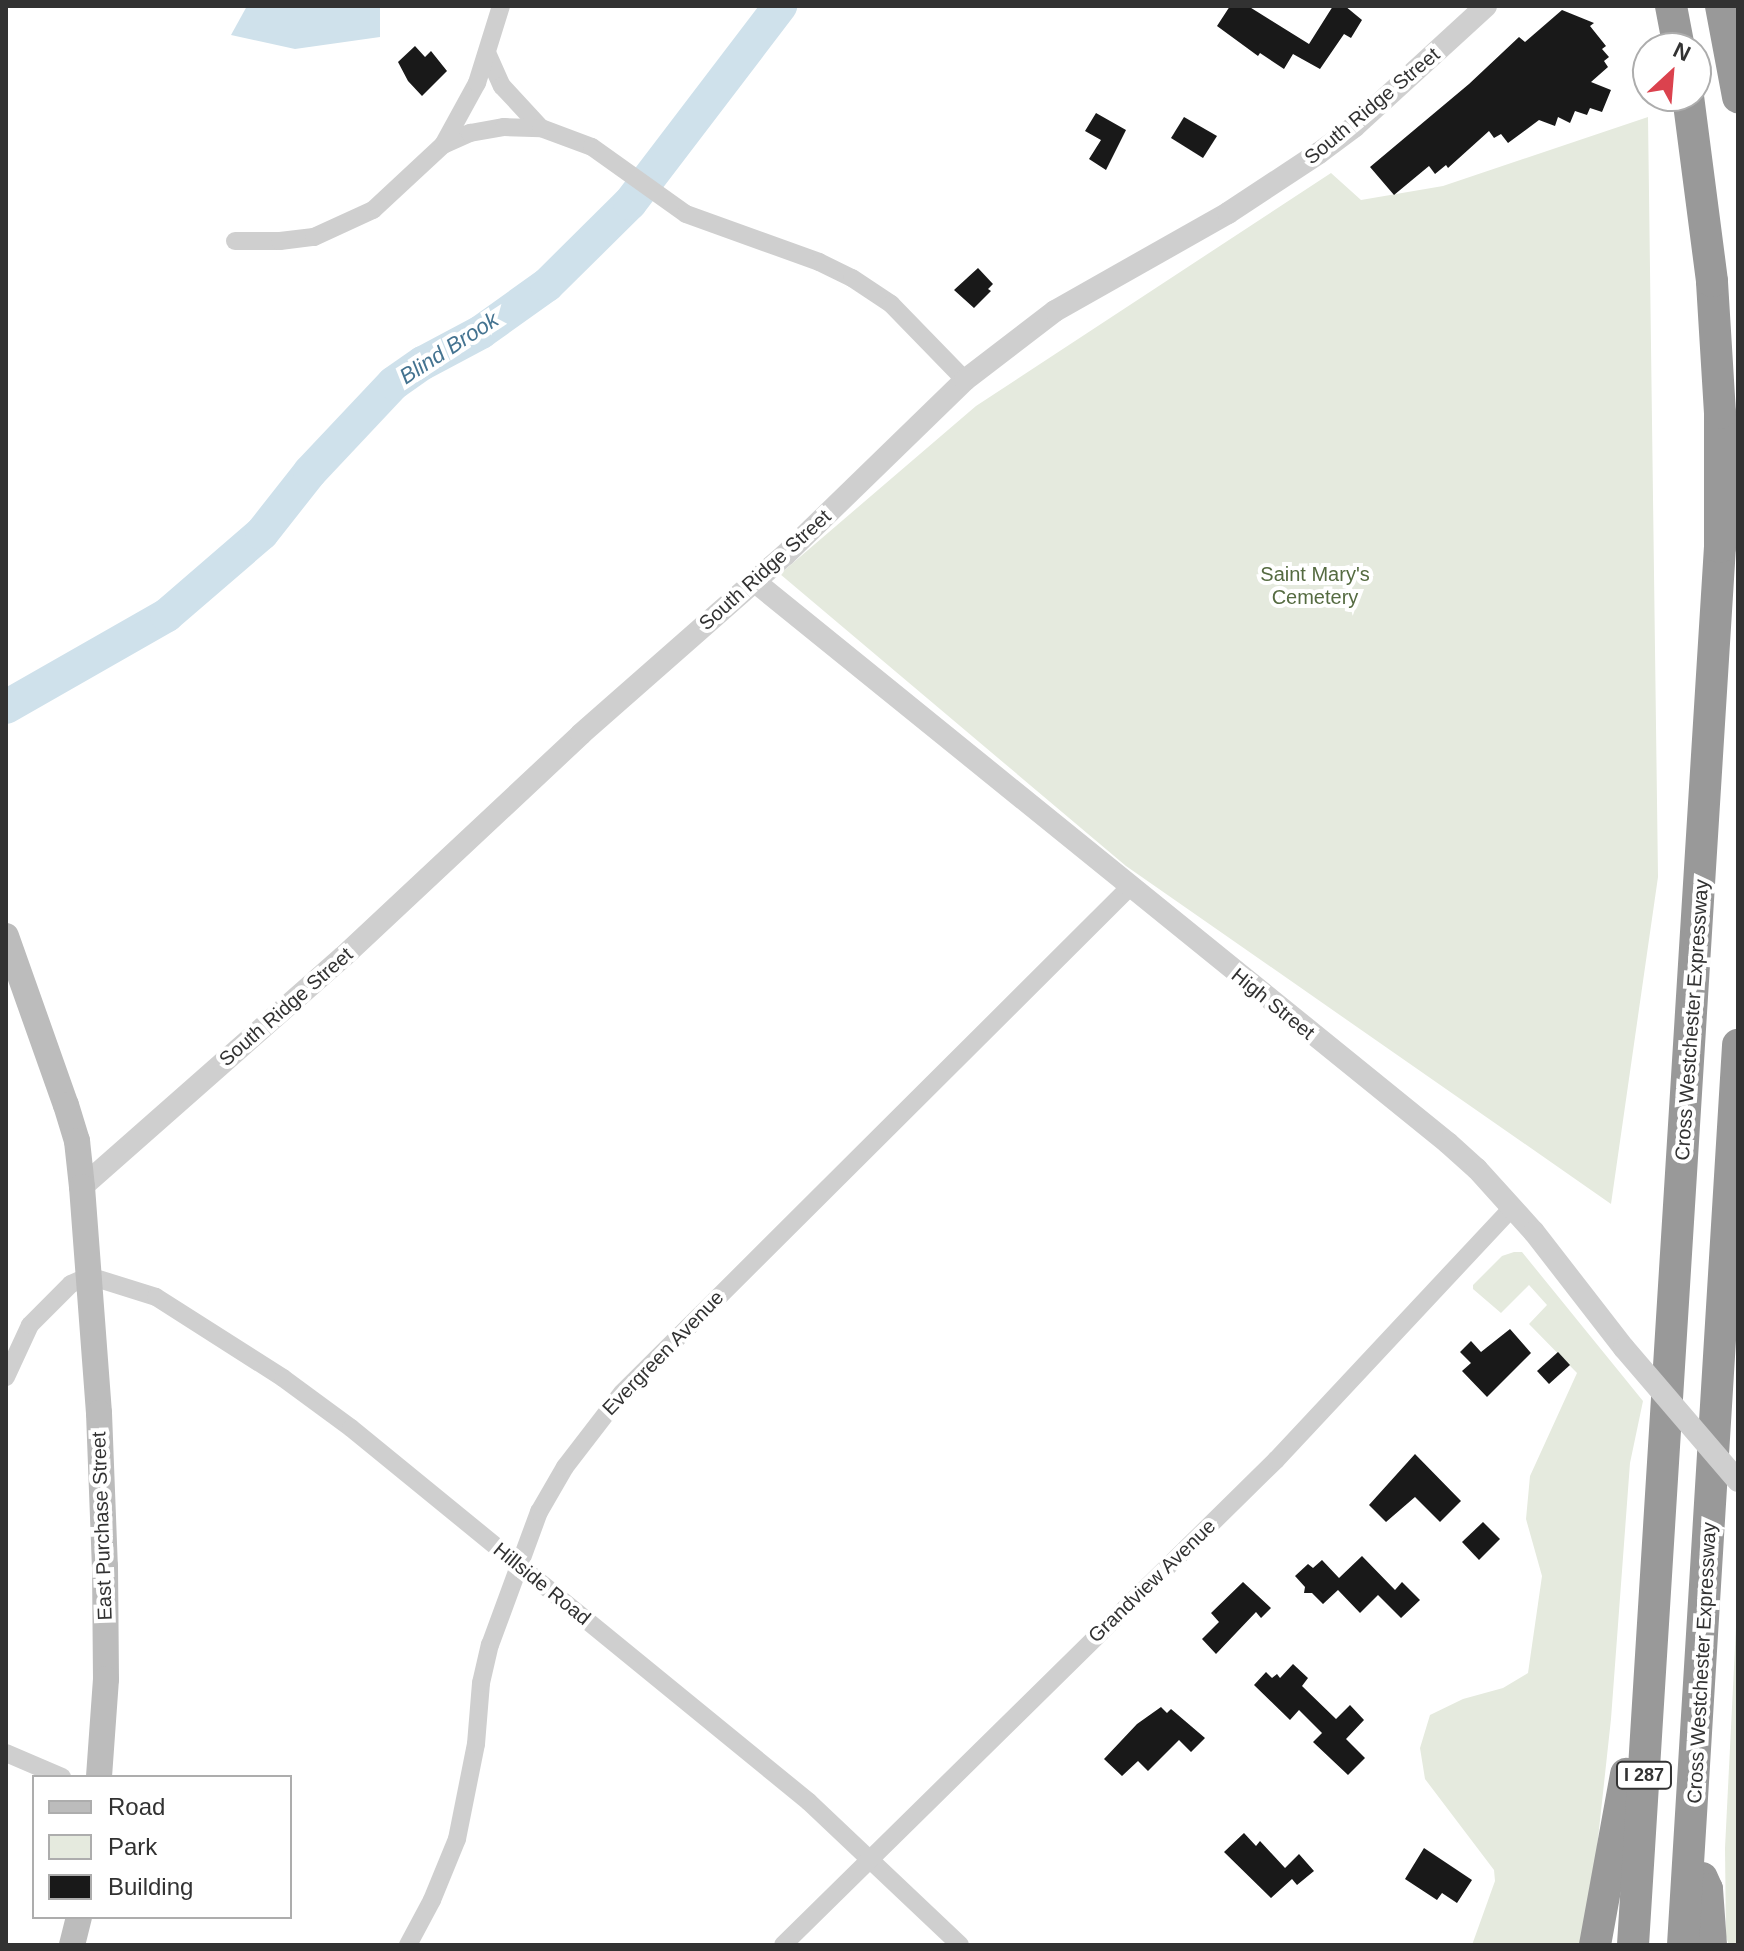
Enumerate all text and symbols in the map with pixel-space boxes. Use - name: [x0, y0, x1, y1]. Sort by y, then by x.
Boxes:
- north arrow: [1632, 32, 1712, 112]
- text: N: [1669, 37, 1694, 66]
- street label: South Ridge Street: [1300, 42, 1444, 170]
- water label: Blind Brook: [395, 306, 503, 390]
- street label: South Ridge Street: [694, 505, 836, 635]
- park label: Saint Mary's Cemetery: [1260, 562, 1370, 609]
- street label: Cross Westchester Expressway: [1670, 879, 1714, 1161]
- street label: South Ridge Street: [214, 943, 358, 1071]
- street label: High Street: [1227, 963, 1319, 1045]
- street label: Evergreen Avenue: [597, 1285, 729, 1421]
- street label: East Purchase Street: [87, 1431, 117, 1621]
- street label: Grandview Avenue: [1083, 1514, 1221, 1648]
- street label: Cross Westchester Expressway: [1683, 1522, 1721, 1804]
- street label: Hillside Road: [489, 1538, 595, 1630]
- road number: I 287: [1614, 1761, 1674, 1789]
- legend: [32, 1775, 292, 1919]
- text: Road: [108, 1793, 165, 1820]
- text: Park: [108, 1833, 157, 1860]
- text: Building: [108, 1873, 193, 1900]

